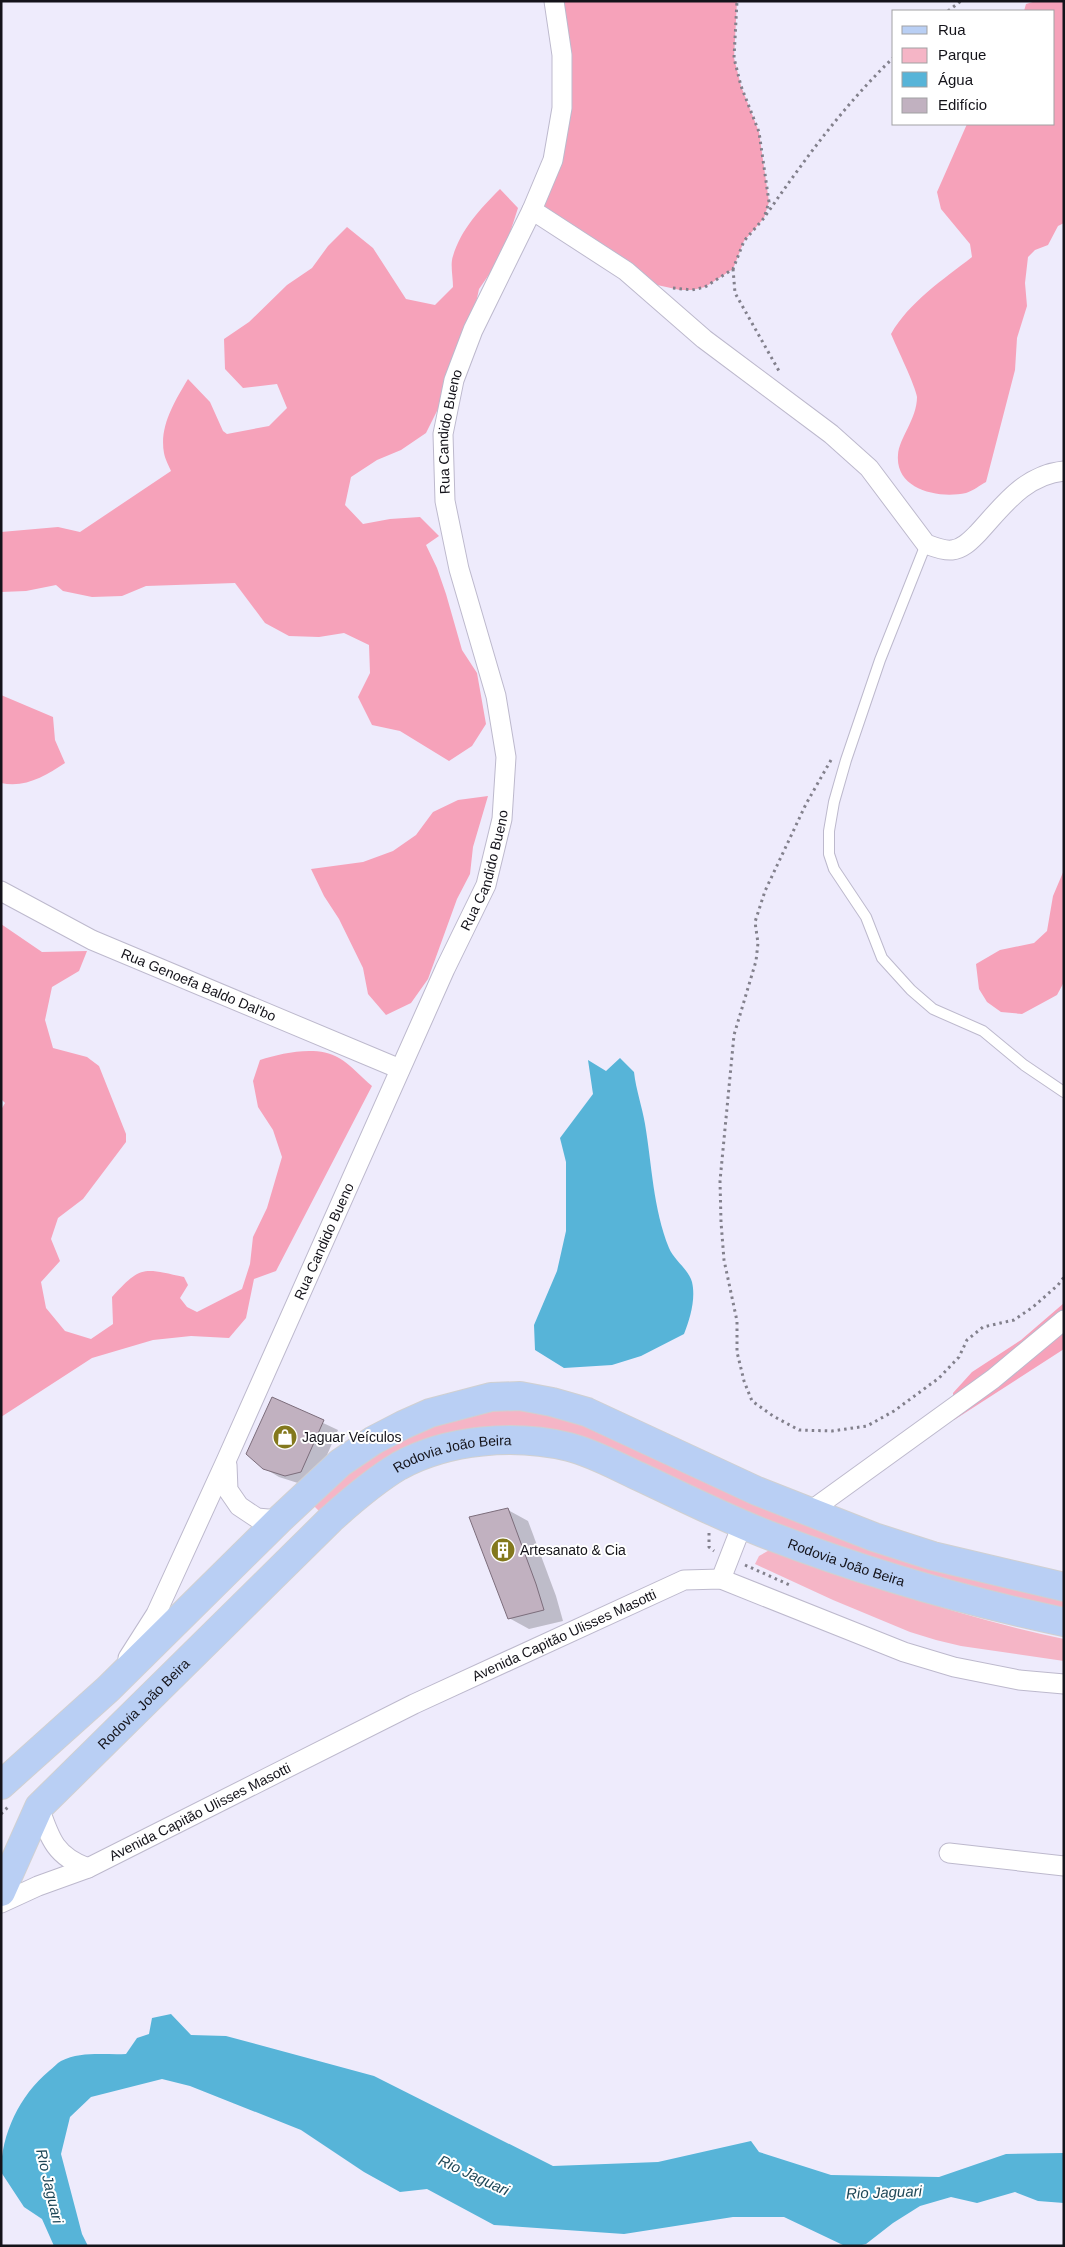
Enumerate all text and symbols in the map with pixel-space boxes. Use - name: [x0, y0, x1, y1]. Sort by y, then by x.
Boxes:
- legend: [892, 10, 1055, 125]
- text: Rua: [938, 21, 966, 38]
- text: Parque: [938, 46, 986, 63]
- text: Água: [938, 71, 974, 88]
- text: Edifício: [938, 96, 987, 113]
- street label: Rua Candido Bueno: [435, 367, 465, 494]
- street label: Rua Candido Bueno: [457, 809, 511, 933]
- street label: Rua Genoefa Baldo Dal'bo: [119, 945, 279, 1024]
- street label: Rua Candido Bueno: [291, 1180, 357, 1302]
- shop icon: Jaguar Veículos: [272, 1424, 298, 1450]
- place label: Jaguar Veículos: [302, 1429, 402, 1445]
- street label: Rodovia João Beira: [390, 1432, 512, 1476]
- street label: Rodovia João Beira: [786, 1535, 907, 1589]
- building icon: Artesanato & Cia: [490, 1537, 516, 1563]
- place label: Artesanato & Cia: [520, 1542, 626, 1558]
- street label: Avenida Capitão Ulisses Masotti: [470, 1586, 659, 1684]
- street label: Rodovia João Beira: [94, 1655, 193, 1753]
- street label: Avenida Capitão Ulisses Masotti: [107, 1760, 293, 1864]
- water label: Rio Jaguari: [33, 2147, 67, 2226]
- water label: Rio Jaguari: [436, 2151, 513, 2199]
- water label: Rio Jaguari: [846, 2182, 923, 2202]

